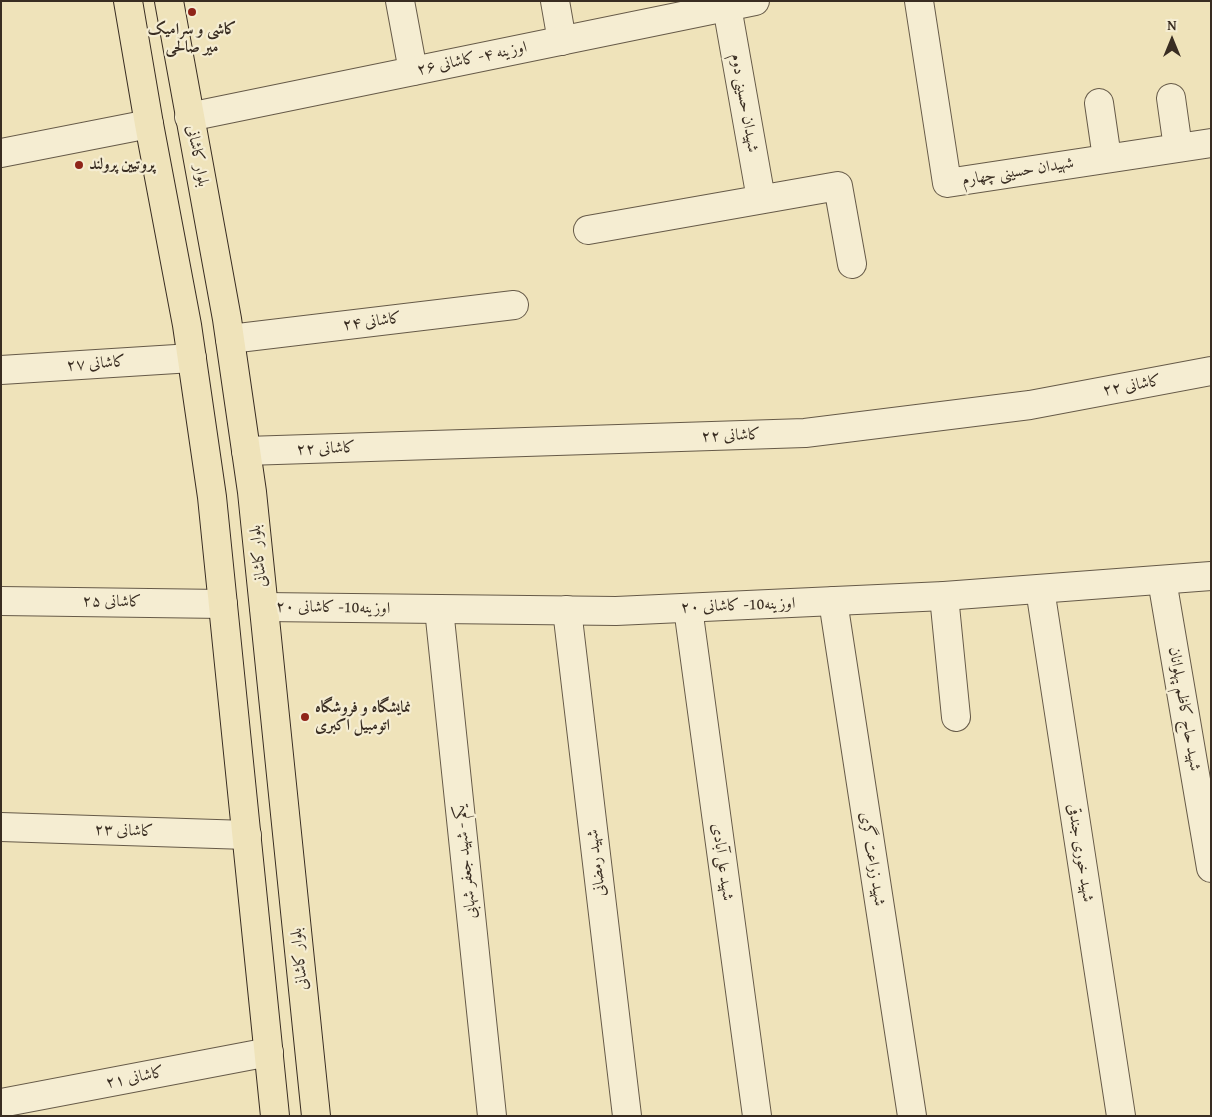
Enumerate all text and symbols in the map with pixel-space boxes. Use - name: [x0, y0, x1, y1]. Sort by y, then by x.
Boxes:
- marker: کاشی و سرامیک میر صالحی: [186, 6, 198, 18]
- north arrow: [1147, 15, 1197, 65]
- text: N: [1167, 15, 1177, 35]
- place label: کاشی و سرامیک میر صالحی: [147, 20, 237, 58]
- street label: اوزینه ۴- کاشانی ۲۶: [415, 38, 529, 80]
- street label: شهیدان حسینی دوم: [726, 52, 762, 154]
- street label: بلوار کاشانی: [182, 124, 212, 188]
- street label: شهیدان حسینی چهارم: [961, 154, 1075, 190]
- place label: پروتیین پرولند: [89, 155, 155, 175]
- marker: پروتیین پرولند: [73, 159, 85, 171]
- street label: ۲۴ کاشانی: [341, 309, 403, 335]
- street label: کاشانی ۲۷: [66, 352, 126, 376]
- street label: کاشانی ۲۲: [1101, 371, 1163, 401]
- street label: کاشانی ۲۲: [701, 425, 761, 447]
- street label: کاشانی ۲۲: [296, 438, 356, 460]
- street label: بلوار کاشانی: [246, 524, 272, 588]
- street label: کاشانی ۲۵: [82, 592, 142, 612]
- street label: اوزینه10- کاشانی ۲۰: [680, 594, 796, 618]
- street label: اوزینه10- کاشانی ۲۰: [276, 597, 390, 619]
- street label: شهید حاج کاظم پهلوانان: [1164, 645, 1204, 773]
- place label: نمایشگاه و فروشگاه اتومبیل اکبری: [315, 698, 411, 736]
- marker: نمایشگاه و فروشگاه اتومبیل اکبری: [299, 711, 311, 723]
- street label: شهید خوری جندقی: [1063, 802, 1097, 904]
- street label: یکم - شهید جعفر شهابی: [450, 804, 482, 920]
- street label: شهید زراعت گری: [855, 811, 889, 907]
- street label: کاشانی ۲۳: [94, 820, 154, 842]
- street label: شهید علی آبادی: [707, 822, 737, 902]
- street label: شهید رمضانی: [583, 828, 611, 898]
- street label: بلوار کاشانی: [287, 927, 313, 991]
- street label: کاشانی ۲۱: [104, 1063, 166, 1093]

